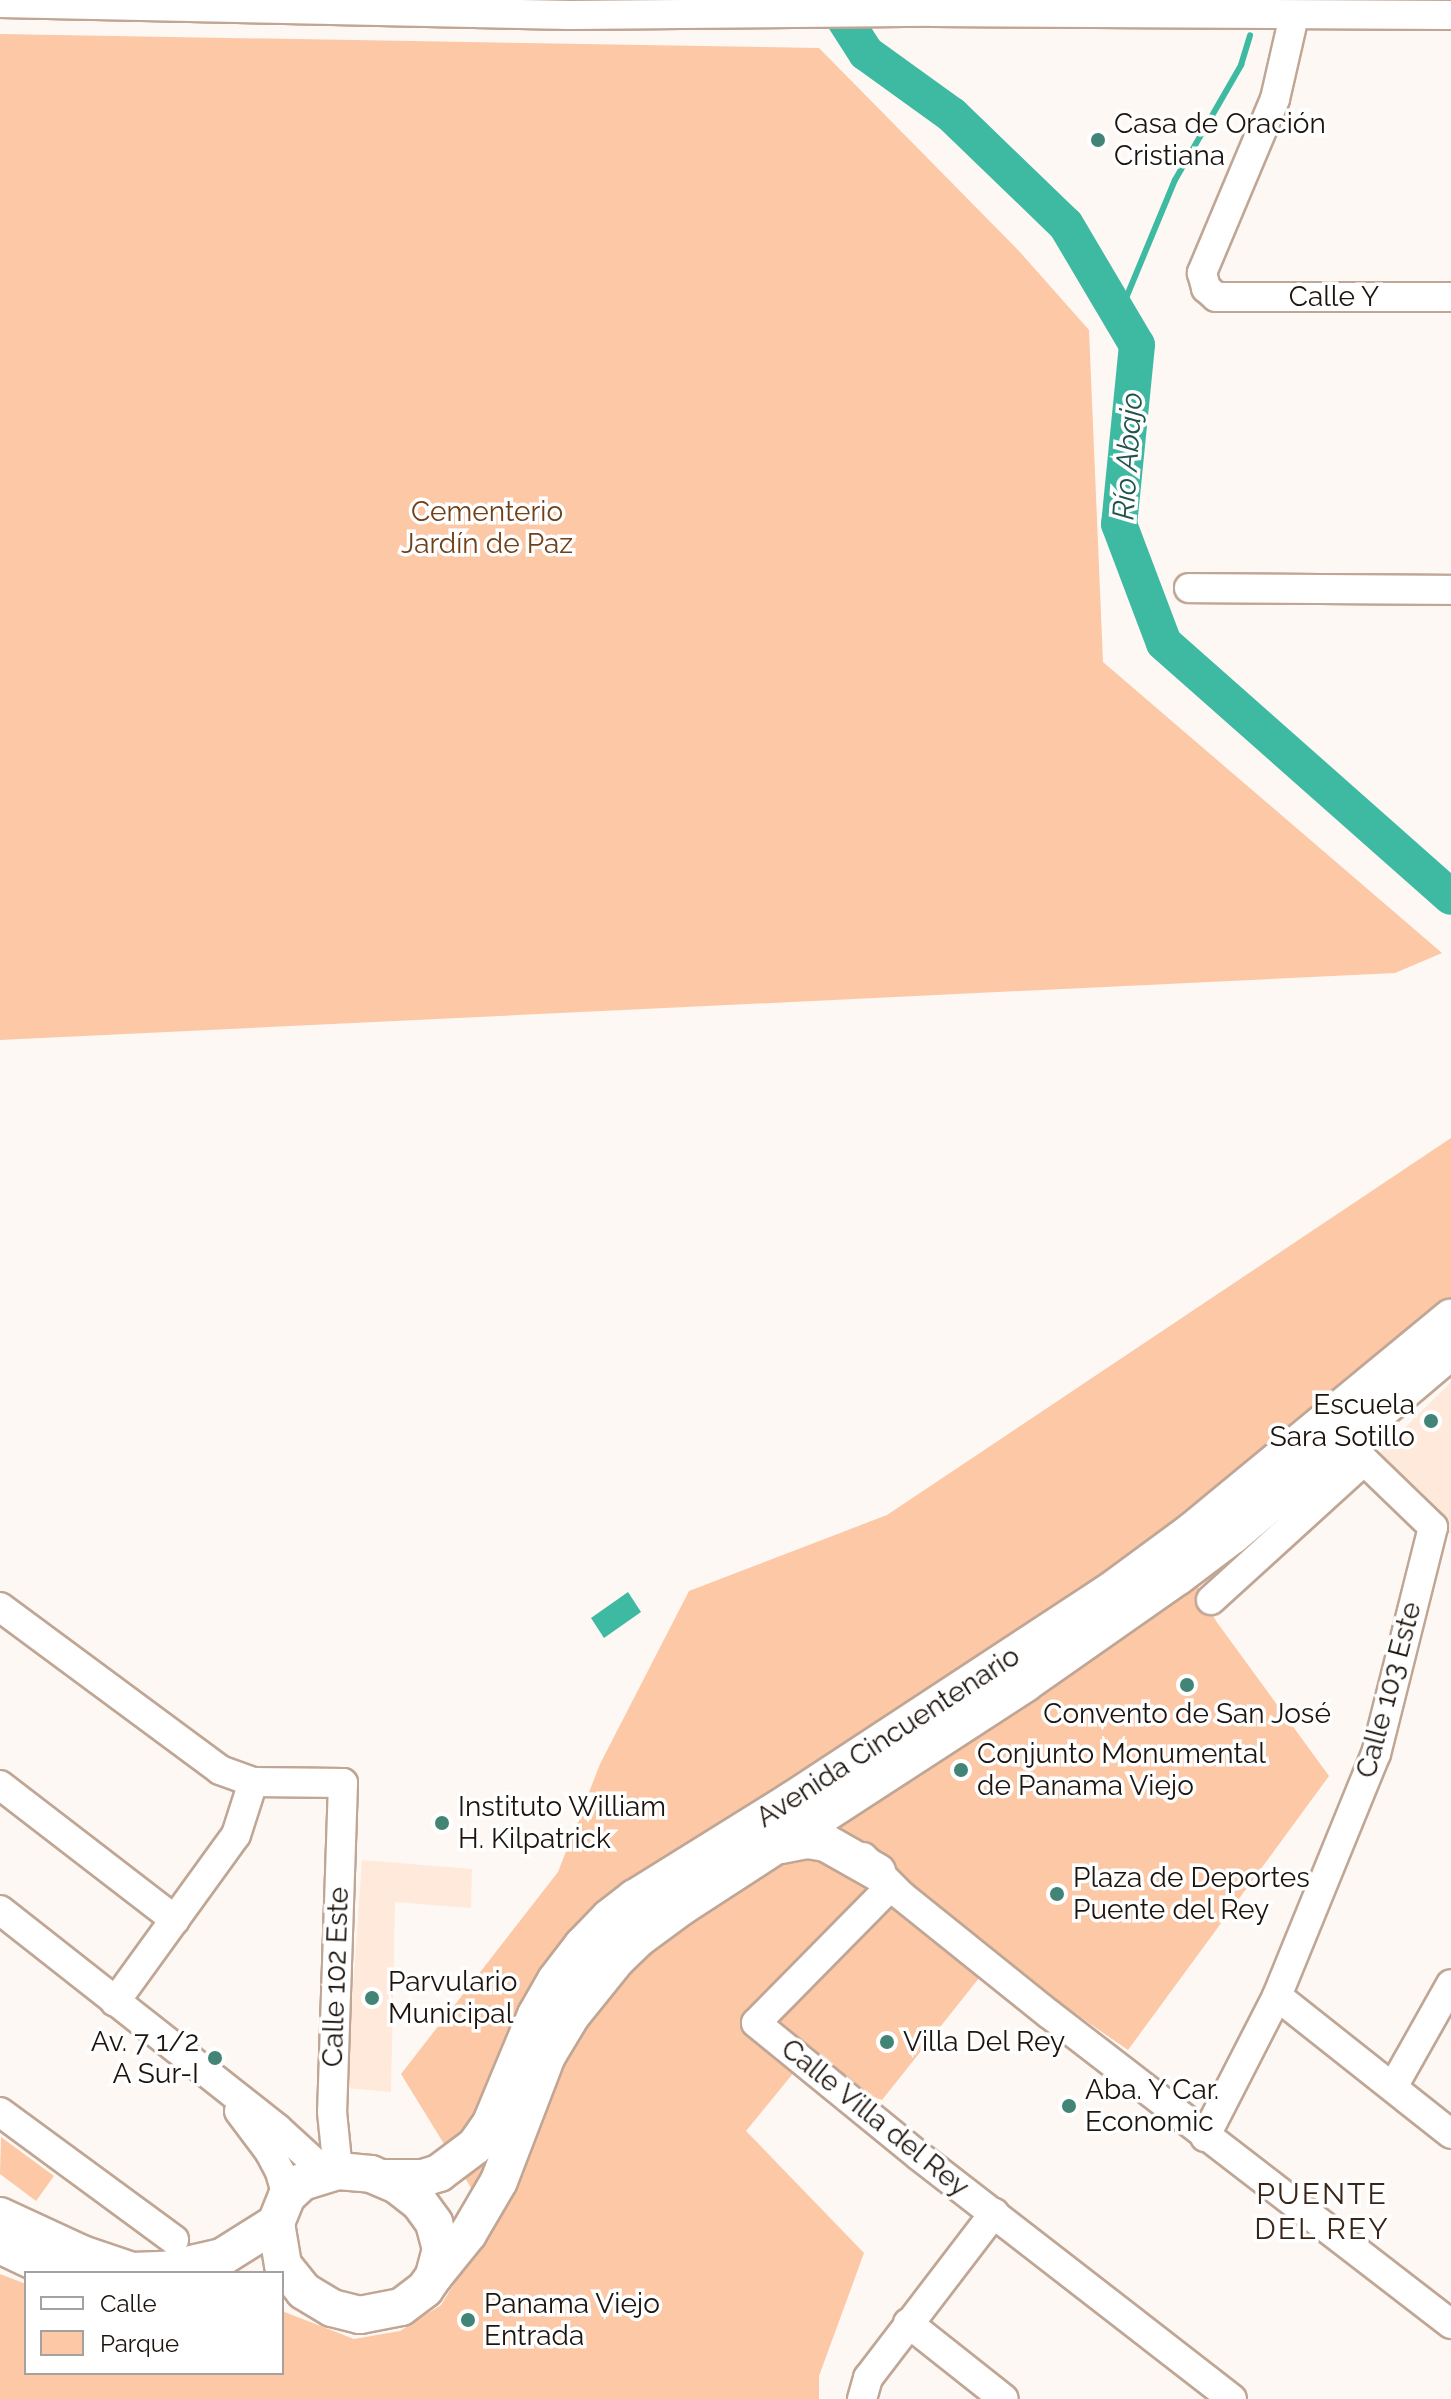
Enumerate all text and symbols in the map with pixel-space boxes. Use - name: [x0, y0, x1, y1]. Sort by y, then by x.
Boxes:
- place label: Casa de Oración Cristiana: [1114, 107, 1326, 173]
- marker: Casa de Oración Cristiana: [1089, 131, 1107, 149]
- street label: Calle Y: [1288, 280, 1380, 314]
- water label: Río Abajo: [1106, 391, 1150, 521]
- park label: Cementerio Jardín de Paz: [401, 495, 573, 561]
- place label: Escuela Sara Sotillo: [1270, 1388, 1415, 1454]
- marker: Escuela Sara Sotillo: [1422, 1412, 1440, 1430]
- street label: Calle 103 Este: [1349, 1598, 1429, 1782]
- street label: Avenida Cincuentenario: [750, 1639, 1026, 1835]
- marker: Convento de San José: [1178, 1676, 1196, 1694]
- place label: Convento de San José: [1043, 1697, 1331, 1731]
- place label: Conjunto Monumental de Panama Viejo: [977, 1737, 1266, 1803]
- marker: Conjunto Monumental de Panama Viejo: [952, 1761, 970, 1779]
- place label: Instituto William H. Kilpatrick: [458, 1790, 667, 1856]
- marker: Instituto William H. Kilpatrick: [433, 1814, 451, 1832]
- place label: Plaza de Deportes Puente del Rey: [1073, 1861, 1310, 1927]
- marker: Plaza de Deportes Puente del Rey: [1048, 1885, 1066, 1903]
- street label: Calle 102 Este: [316, 1886, 356, 2068]
- place label: Parvulario Municipal: [388, 1965, 517, 2031]
- marker: Parvulario Municipal: [363, 1989, 381, 2007]
- place label: Av. 7 1/2 A Sur-I: [91, 2025, 199, 2091]
- place label: Villa Del Rey: [903, 2025, 1066, 2059]
- street label: Calle Villa del Rey: [774, 2031, 976, 2205]
- marker: Villa Del Rey: [878, 2033, 896, 2051]
- marker: Av. 7 1/2 A Sur-I: [206, 2049, 224, 2067]
- place label: Aba. Y Car. Economic: [1085, 2073, 1221, 2139]
- marker: Aba. Y Car. Economic: [1060, 2097, 1078, 2115]
- district label: PUENTE DEL REY: [1254, 2176, 1390, 2246]
- legend: [24, 2271, 284, 2375]
- place label: Panama Viejo Entrada: [484, 2287, 661, 2353]
- text: Calle: [100, 2289, 157, 2318]
- marker: Panama Viejo Entrada: [459, 2311, 477, 2329]
- text: Parque: [100, 2329, 179, 2358]

